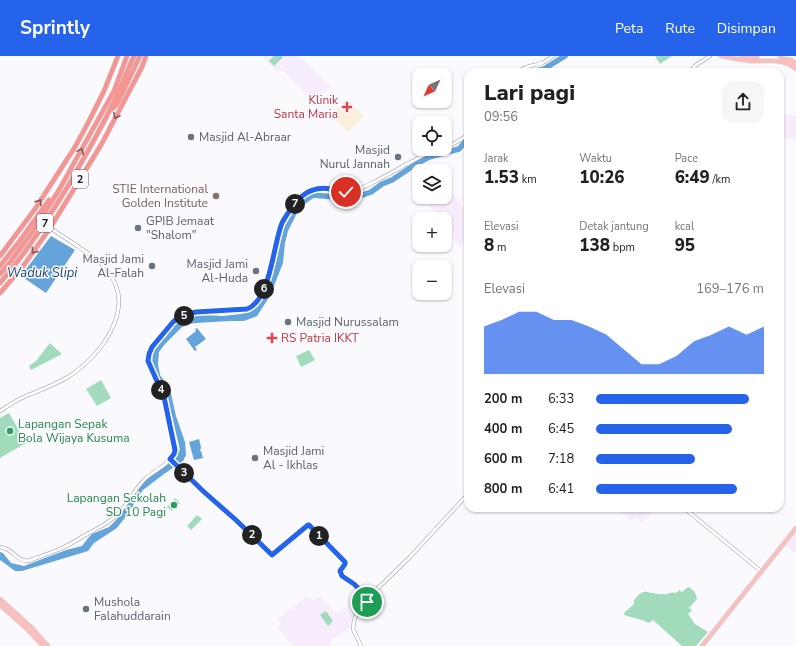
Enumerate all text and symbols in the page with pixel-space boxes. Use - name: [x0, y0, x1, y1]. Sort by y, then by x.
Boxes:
- text: Sprintly: [20, 15, 90, 41]
- text: Peta: [615, 19, 643, 38]
- text: Rute: [665, 19, 695, 38]
- text: Disimpan: [717, 19, 776, 38]
- north arrow: [412, 68, 452, 108]
- map controls: [412, 68, 452, 300]
- text: Lari pagi: [484, 78, 575, 108]
- button: share: [722, 81, 764, 123]
- place label: Klinik Santa Maria: [274, 92, 339, 122]
- marker: Klinik Santa Maria: [341, 101, 353, 113]
- text: 09:56: [484, 108, 518, 126]
- one-way arrow: [114, 112, 121, 119]
- button: locate: [412, 116, 452, 156]
- place label: Masjid Al-Abraar: [199, 129, 292, 145]
- marker: Masjid Al-Abraar: [186, 132, 196, 142]
- place label: Masjid Nurul Jannah: [320, 142, 390, 172]
- one-way arrow: [76, 148, 84, 155]
- text: Jarak: [484, 151, 509, 166]
- text: Waktu: [579, 151, 612, 166]
- text: Pace: [675, 151, 698, 166]
- marker: Masjid Nurul Jannah: [393, 152, 403, 162]
- button: layers: [412, 164, 452, 204]
- text: 1.53: [484, 166, 519, 189]
- text: 10:26: [579, 166, 625, 189]
- text: 6:49: [675, 166, 710, 189]
- road number: 2: [72, 170, 88, 188]
- text: km: [519, 172, 537, 187]
- text: /km: [710, 172, 731, 187]
- pin: [329, 175, 363, 209]
- place label: STIE International Golden Institute: [112, 181, 208, 211]
- icon: check: [335, 181, 357, 203]
- marker: STIE International Golden Institute: [211, 191, 221, 201]
- pin: 7: [285, 194, 305, 214]
- text: 7: [292, 196, 298, 211]
- one-way arrow: [34, 199, 42, 206]
- button: +: [412, 212, 452, 252]
- place label: GPIB Jemaat "Shalom": [146, 213, 215, 243]
- road number: 7: [37, 214, 53, 232]
- text: Elevasi: [484, 219, 519, 234]
- text: Detak jantung: [579, 219, 649, 234]
- text: kcal: [675, 219, 694, 234]
- marker: GPIB Jemaat "Shalom": [133, 223, 143, 233]
- text: 8: [484, 234, 494, 257]
- text: 138: [579, 234, 610, 257]
- text: 95: [675, 234, 695, 257]
- text: m: [494, 240, 506, 255]
- text: bpm: [610, 240, 635, 255]
- one-way arrow: [32, 246, 39, 253]
- place label: Masjid Jami Al-Falah: [83, 251, 144, 281]
- place label: Masjid Jami Al-Huda: [187, 256, 248, 286]
- button: −: [412, 260, 452, 300]
- marker: Masjid Jami Al-Falah: [147, 261, 157, 271]
- water label: Waduk Slipi: [7, 264, 78, 282]
- marker: Masjid Jami Al-Huda: [251, 266, 261, 276]
- pin: 6: [254, 279, 274, 299]
- text: Elevasi: [484, 280, 525, 298]
- text: 169–176 m: [696, 280, 764, 298]
- text: 6: [261, 281, 267, 296]
- pin: 5: [174, 306, 194, 326]
- text: 5: [181, 308, 187, 323]
- place label: Masjid Nurussalam: [296, 314, 399, 330]
- marker: Masjid Nurussalam: [283, 317, 293, 327]
- place label: RS Patria IKKT: [281, 330, 360, 346]
- marker: RS Patria IKKT: [266, 332, 278, 344]
- pin: 4: [151, 380, 171, 400]
- text: 4: [158, 382, 164, 397]
- text: 200 m: [484, 390, 522, 408]
- text: 6:33: [548, 390, 574, 408]
- place label: Lapangan Sepak Bola Wijaya Kusuma: [18, 416, 130, 446]
- text: 400 m: [484, 420, 522, 438]
- text: 6:45: [548, 420, 574, 438]
- marker: Lapangan Sepak Bola Wijaya Kusuma: [5, 426, 15, 436]
- place label: Masjid Jami Al - Ikhlas: [263, 443, 324, 473]
- text: 600 m: [484, 450, 522, 468]
- text: 7:18: [548, 450, 574, 468]
- marker: Masjid Jami Al - Ikhlas: [250, 453, 260, 463]
- pin: 3: [174, 463, 194, 483]
- text: 3: [181, 465, 187, 480]
- text: 800 m: [484, 480, 522, 498]
- text: 6:41: [548, 480, 574, 498]
- place label: Lapangan Sekolah SD 10 Pagi: [67, 490, 166, 520]
- marker: Lapangan Sekolah SD 10 Pagi: [169, 500, 179, 510]
- pin: 2: [242, 525, 262, 545]
- pin: 1: [309, 526, 329, 546]
- text: 2: [249, 527, 255, 542]
- text: 1: [316, 528, 322, 543]
- pin: [350, 585, 384, 619]
- icon: arrive: [356, 591, 378, 613]
- place label: Mushola Falahuddarain: [94, 594, 171, 624]
- marker: Mushola Falahuddarain: [81, 604, 91, 614]

